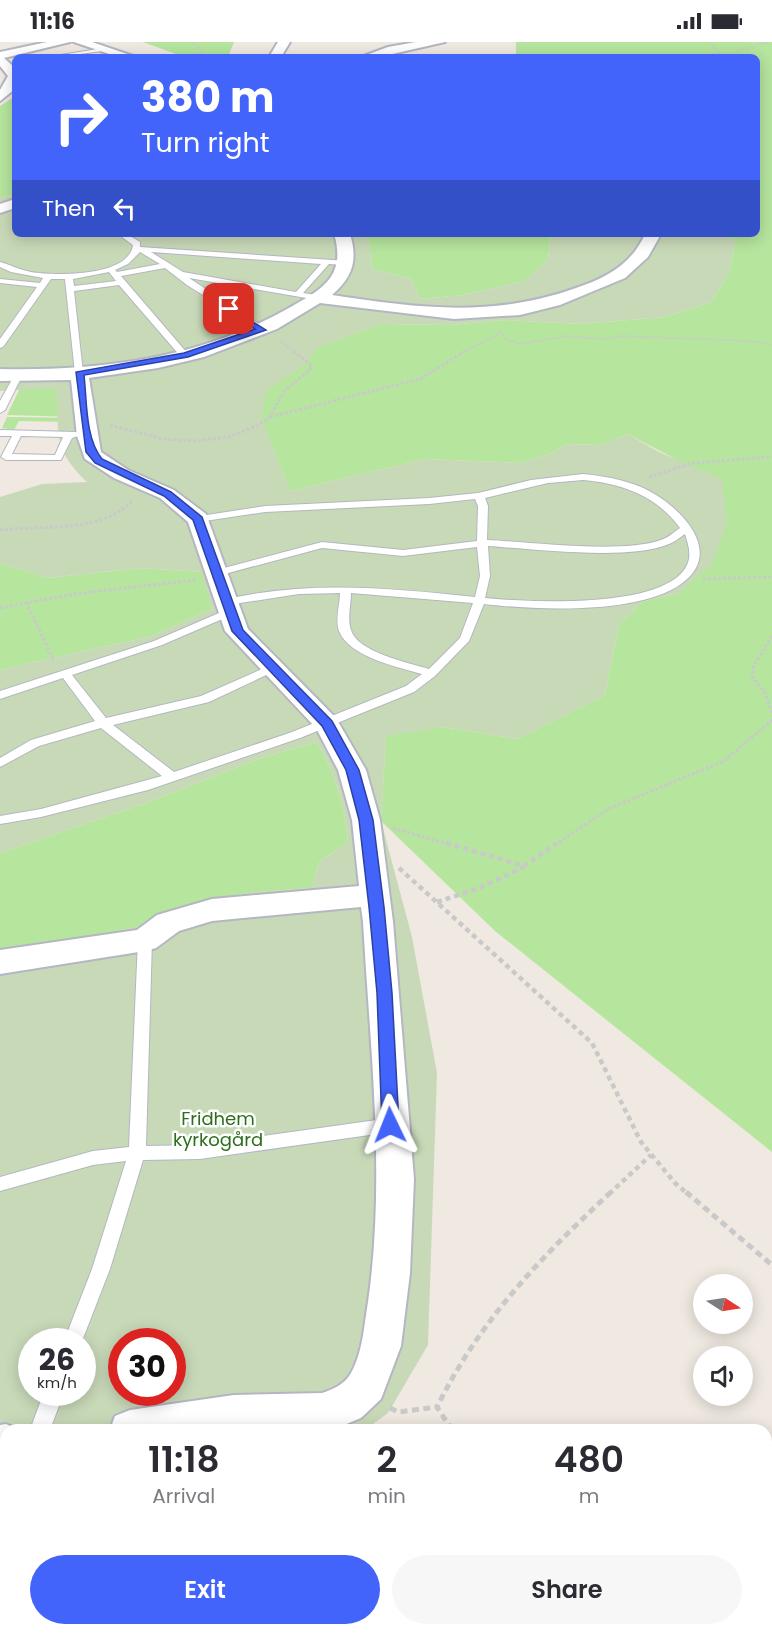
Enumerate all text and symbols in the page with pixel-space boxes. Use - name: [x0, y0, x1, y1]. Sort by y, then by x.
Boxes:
- text: 11:16: [30, 6, 75, 37]
- text: 380 m: [141, 68, 274, 127]
- icon: right: [42, 78, 120, 156]
- text: Turn right: [141, 124, 270, 161]
- icon: left: [108, 192, 141, 225]
- text: Then: [42, 193, 96, 224]
- pin: [203, 283, 254, 334]
- icon: arrive: [212, 292, 245, 325]
- position arrow: [358, 1093, 422, 1157]
- park label: Fridhem kyrkogård: [173, 1106, 263, 1152]
- north arrow: [693, 1274, 753, 1334]
- map controls: [693, 1274, 753, 1406]
- speed limit sign: 30: [108, 1328, 186, 1406]
- text: 26: [39, 1338, 75, 1381]
- button: sound: [693, 1346, 753, 1406]
- text: km/h: [37, 1372, 77, 1393]
- text: 11:18: [148, 1434, 220, 1485]
- text: 2: [376, 1434, 397, 1485]
- text: 480: [554, 1434, 624, 1485]
- text: Arrival: [152, 1482, 215, 1510]
- text: min: [368, 1482, 406, 1510]
- text: m: [579, 1482, 599, 1510]
- button: Exit: [30, 1555, 380, 1624]
- button: Share: [392, 1555, 742, 1624]

